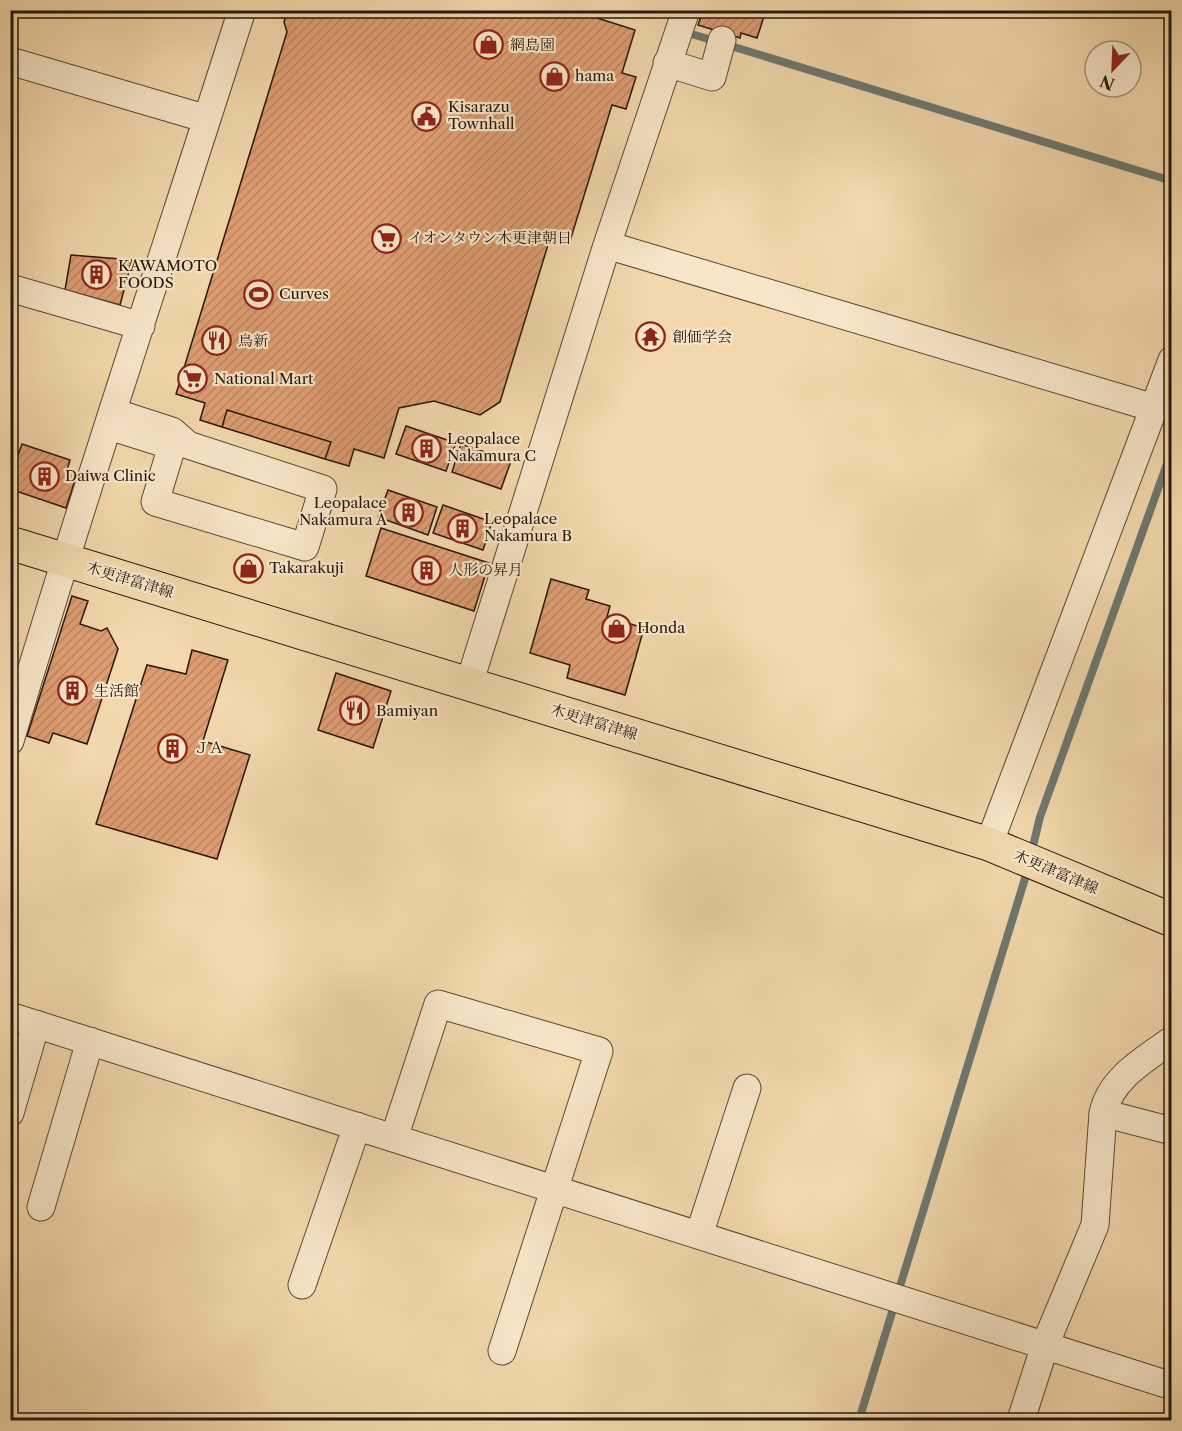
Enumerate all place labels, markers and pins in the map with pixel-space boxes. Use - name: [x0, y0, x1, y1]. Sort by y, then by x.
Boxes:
- shop icon: 網島園: [473, 29, 505, 61]
- place label: 網島園: [510, 35, 555, 54]
- shop icon: hama: [538, 60, 570, 92]
- place label: hama: [575, 66, 614, 85]
- place label: Kisarazu Townhall: [448, 97, 515, 133]
- public building icon: Kisarazu Townhall: [411, 100, 443, 132]
- supermarket icon: イオンタウン木更津朝日: [371, 222, 403, 254]
- place label: イオンタウン木更津朝日: [408, 228, 572, 247]
- place label: KAWAMOTO FOODS: [118, 256, 217, 292]
- building icon: KAWAMOTO FOODS: [81, 259, 113, 291]
- sports icon: Curves: [242, 278, 274, 310]
- place label: Curves: [279, 284, 329, 303]
- temple icon: 創価学会: [635, 321, 667, 353]
- restaurant icon: 鳥新: [201, 325, 233, 357]
- place label: 創価学会: [672, 327, 732, 346]
- place label: 鳥新: [238, 331, 268, 350]
- supermarket icon: National Mart: [177, 363, 209, 395]
- place label: National Mart: [214, 369, 314, 388]
- place label: Leopalace Nakamura C: [447, 429, 536, 465]
- building icon: Leopalace Nakamura C: [410, 432, 442, 464]
- building icon: Daiwa Clinic: [28, 460, 60, 492]
- place label: Daiwa Clinic: [65, 466, 156, 485]
- place label: Leopalace Nakamura A: [299, 493, 388, 529]
- building icon: Leopalace Nakamura A: [392, 496, 424, 528]
- place label: Leopalace Nakamura B: [484, 509, 572, 545]
- building icon: Leopalace Nakamura B: [447, 512, 479, 544]
- shop icon: Takarakuji: [232, 552, 264, 584]
- building icon: 人形の昇月: [411, 554, 443, 586]
- place label: Takarakuji: [269, 558, 344, 577]
- place label: 人形の昇月: [448, 560, 523, 579]
- shop icon: Honda: [600, 612, 632, 644]
- place label: Honda: [637, 618, 685, 637]
- building icon: 生活館: [57, 675, 89, 707]
- place label: 生活館: [94, 681, 139, 700]
- restaurant icon: Bamiyan: [339, 695, 371, 727]
- place label: Bamiyan: [376, 701, 439, 720]
- building icon: ＪＡ: [157, 732, 189, 764]
- place label: ＪＡ: [194, 738, 224, 757]

